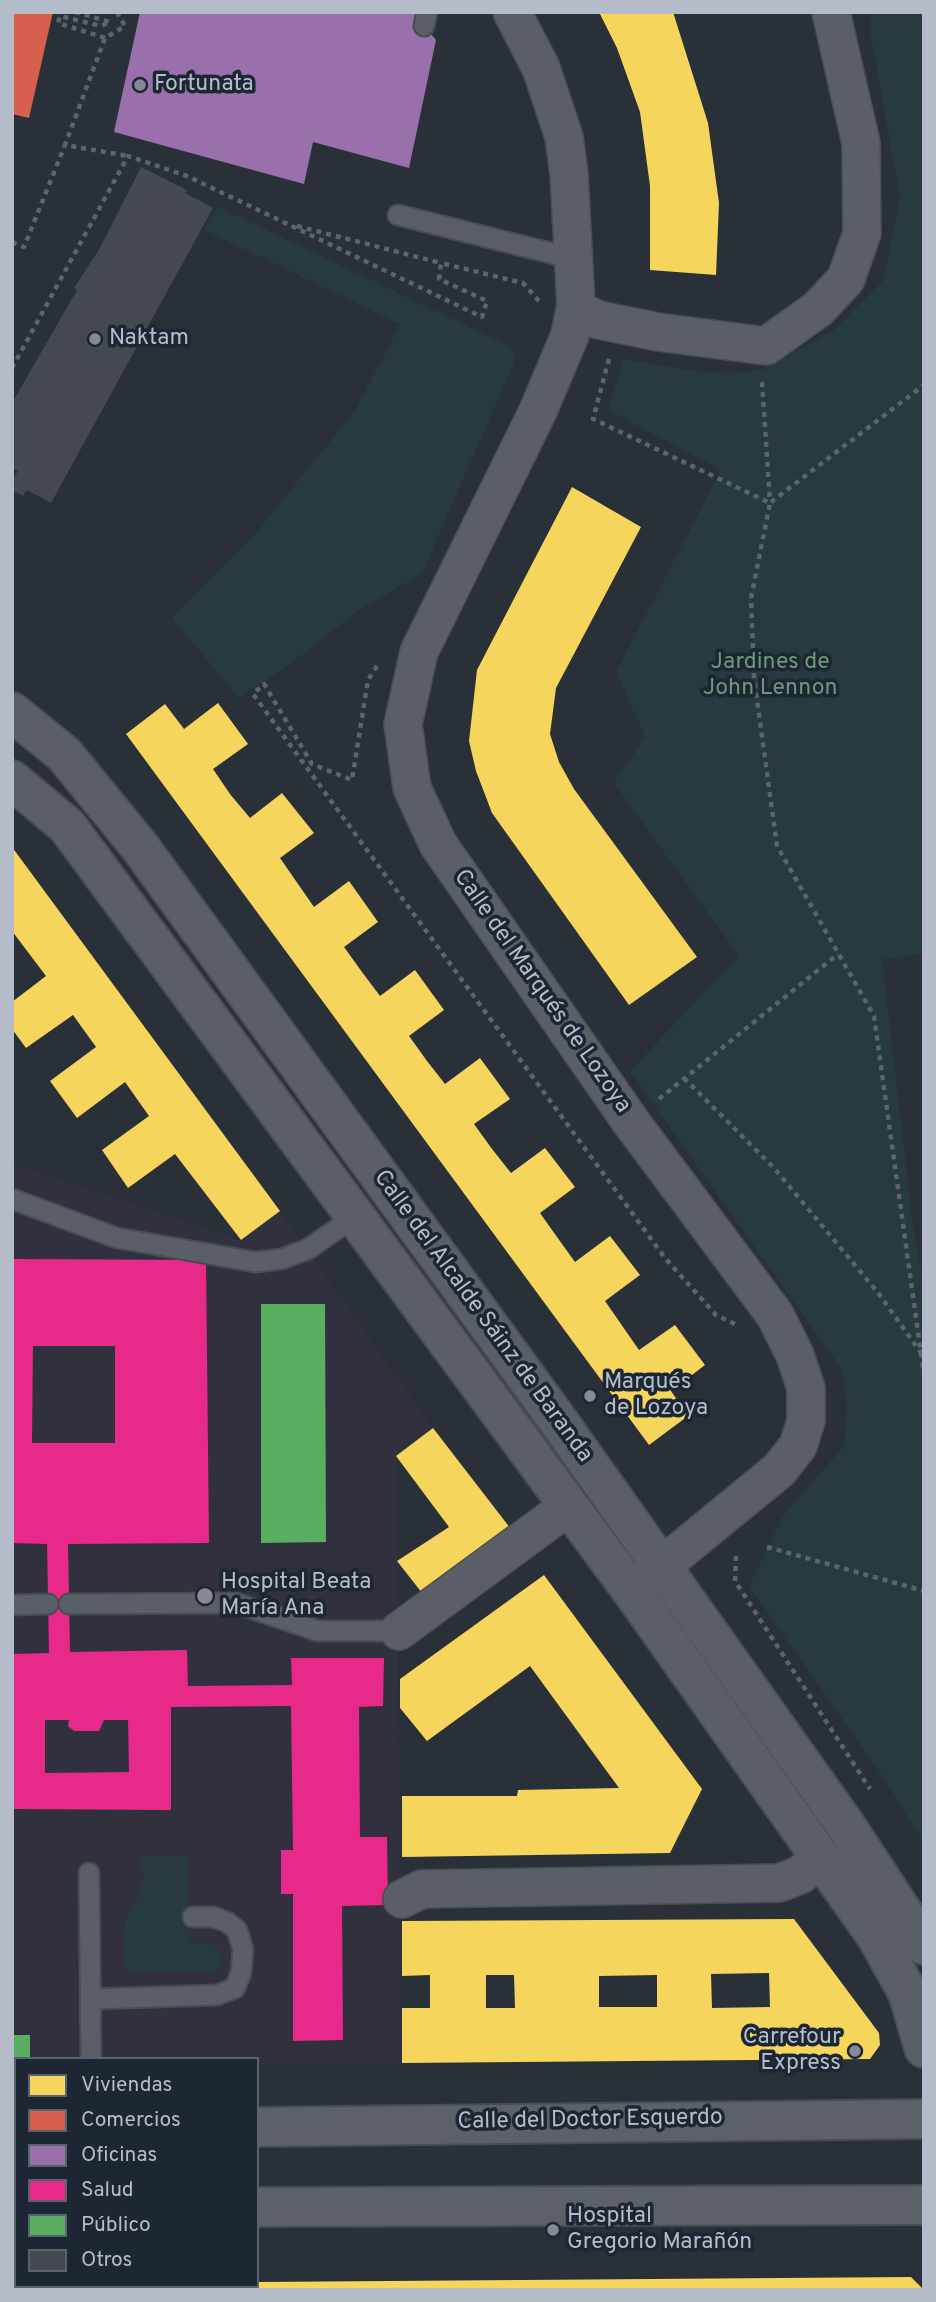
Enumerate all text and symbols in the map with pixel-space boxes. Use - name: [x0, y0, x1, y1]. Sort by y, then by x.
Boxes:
- place label: Fortunata: [154, 71, 254, 99]
- marker: Fortunata: [132, 77, 148, 93]
- place label: Naktam: [109, 325, 189, 353]
- marker: Naktam: [87, 331, 103, 347]
- park label: Jardines de John Lennon: [703, 649, 837, 703]
- street label: Calle del Marqués de Lozoya: [446, 865, 636, 1119]
- street label: Calle del Alcalde Sáinz de Baranda: [367, 1165, 597, 1469]
- place label: Marqués de Lozoya: [604, 1369, 708, 1423]
- marker: Marqués de Lozoya: [582, 1388, 598, 1404]
- place label: Hospital Beata María Ana: [221, 1569, 371, 1623]
- marker: Hospital Beata María Ana: [195, 1586, 215, 1606]
- place label: Carrefour Express: [743, 2024, 841, 2078]
- marker: Carrefour Express: [847, 2043, 863, 2059]
- legend: [14, 2057, 259, 2288]
- text: Viviendas: [81, 2072, 172, 2099]
- street label: Calle del Doctor Esquerdo: [457, 2105, 723, 2137]
- text: Comercios: [81, 2107, 181, 2134]
- text: Oficinas: [81, 2142, 157, 2169]
- text: Salud: [81, 2177, 134, 2204]
- place label: Hospital Gregorio Marañón: [567, 2203, 752, 2257]
- text: Público: [81, 2212, 151, 2239]
- marker: Hospital Gregorio Marañón: [545, 2222, 561, 2238]
- text: Otros: [81, 2247, 132, 2274]

